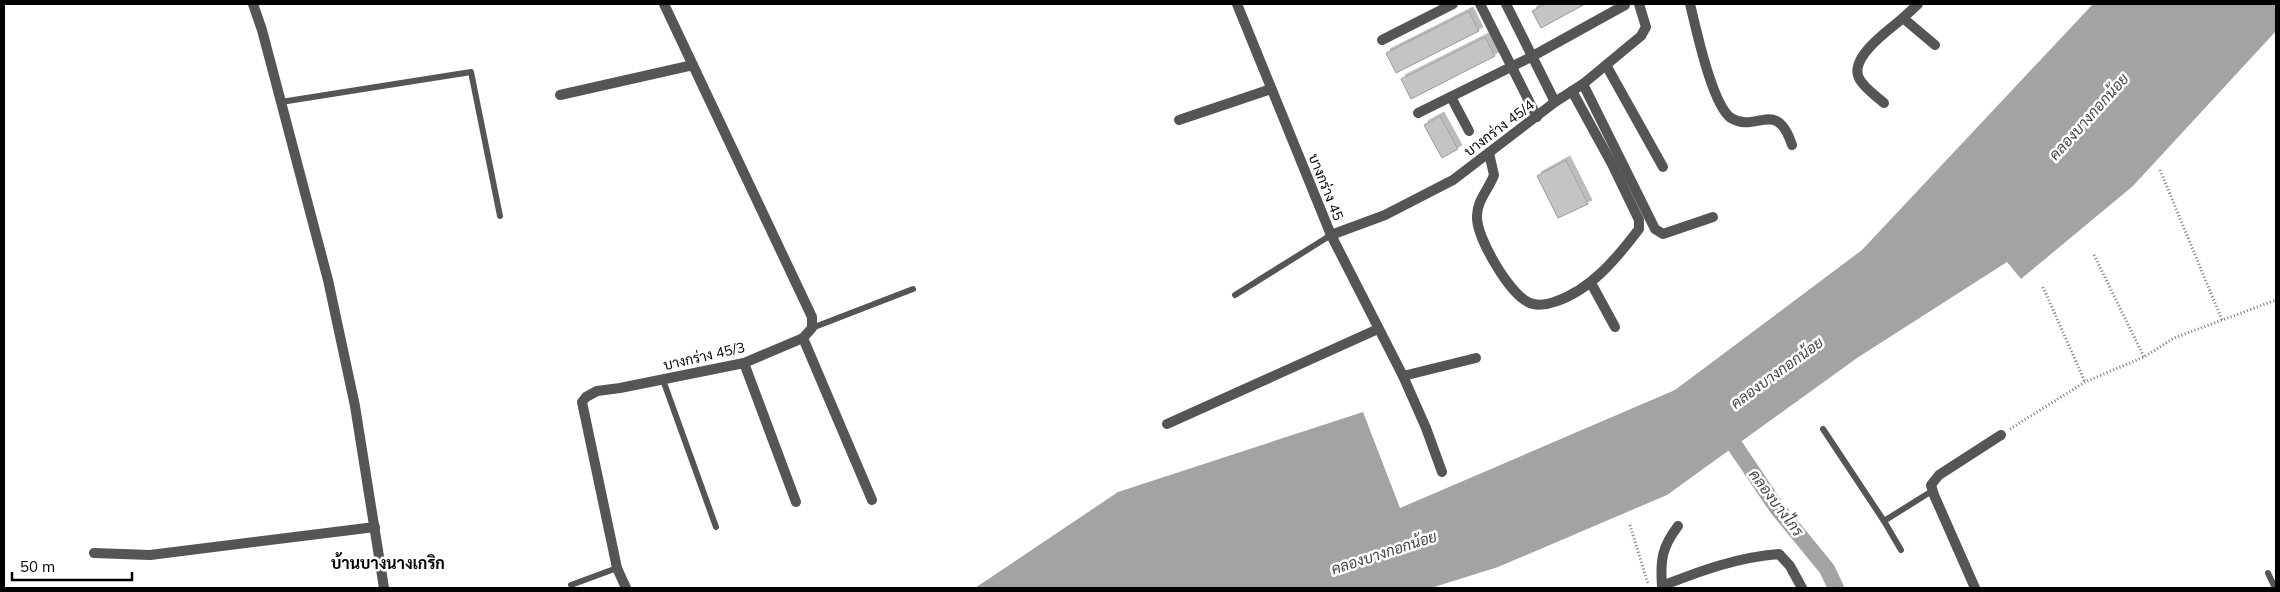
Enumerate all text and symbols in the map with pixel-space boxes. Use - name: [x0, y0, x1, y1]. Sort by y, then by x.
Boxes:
- water label: คลองบางกอกน้อย: [2045, 69, 2133, 164]
- street label: บางกร่าง 45/4: [1460, 95, 1538, 160]
- street label: บางกร่าง 45: [1304, 151, 1348, 223]
- water label: คลองบางกอกน้อย: [1727, 332, 1827, 413]
- street label: บางกร่าง 45/3: [662, 338, 746, 374]
- water label: คลองบางไกร: [1745, 465, 1808, 540]
- water label: คลองบางกอกน้อย: [1329, 526, 1440, 579]
- scale bar: [12, 550, 132, 582]
- district label: บ้านบางนางเกริก: [331, 552, 445, 573]
- text: 50 m: [20, 557, 55, 576]

